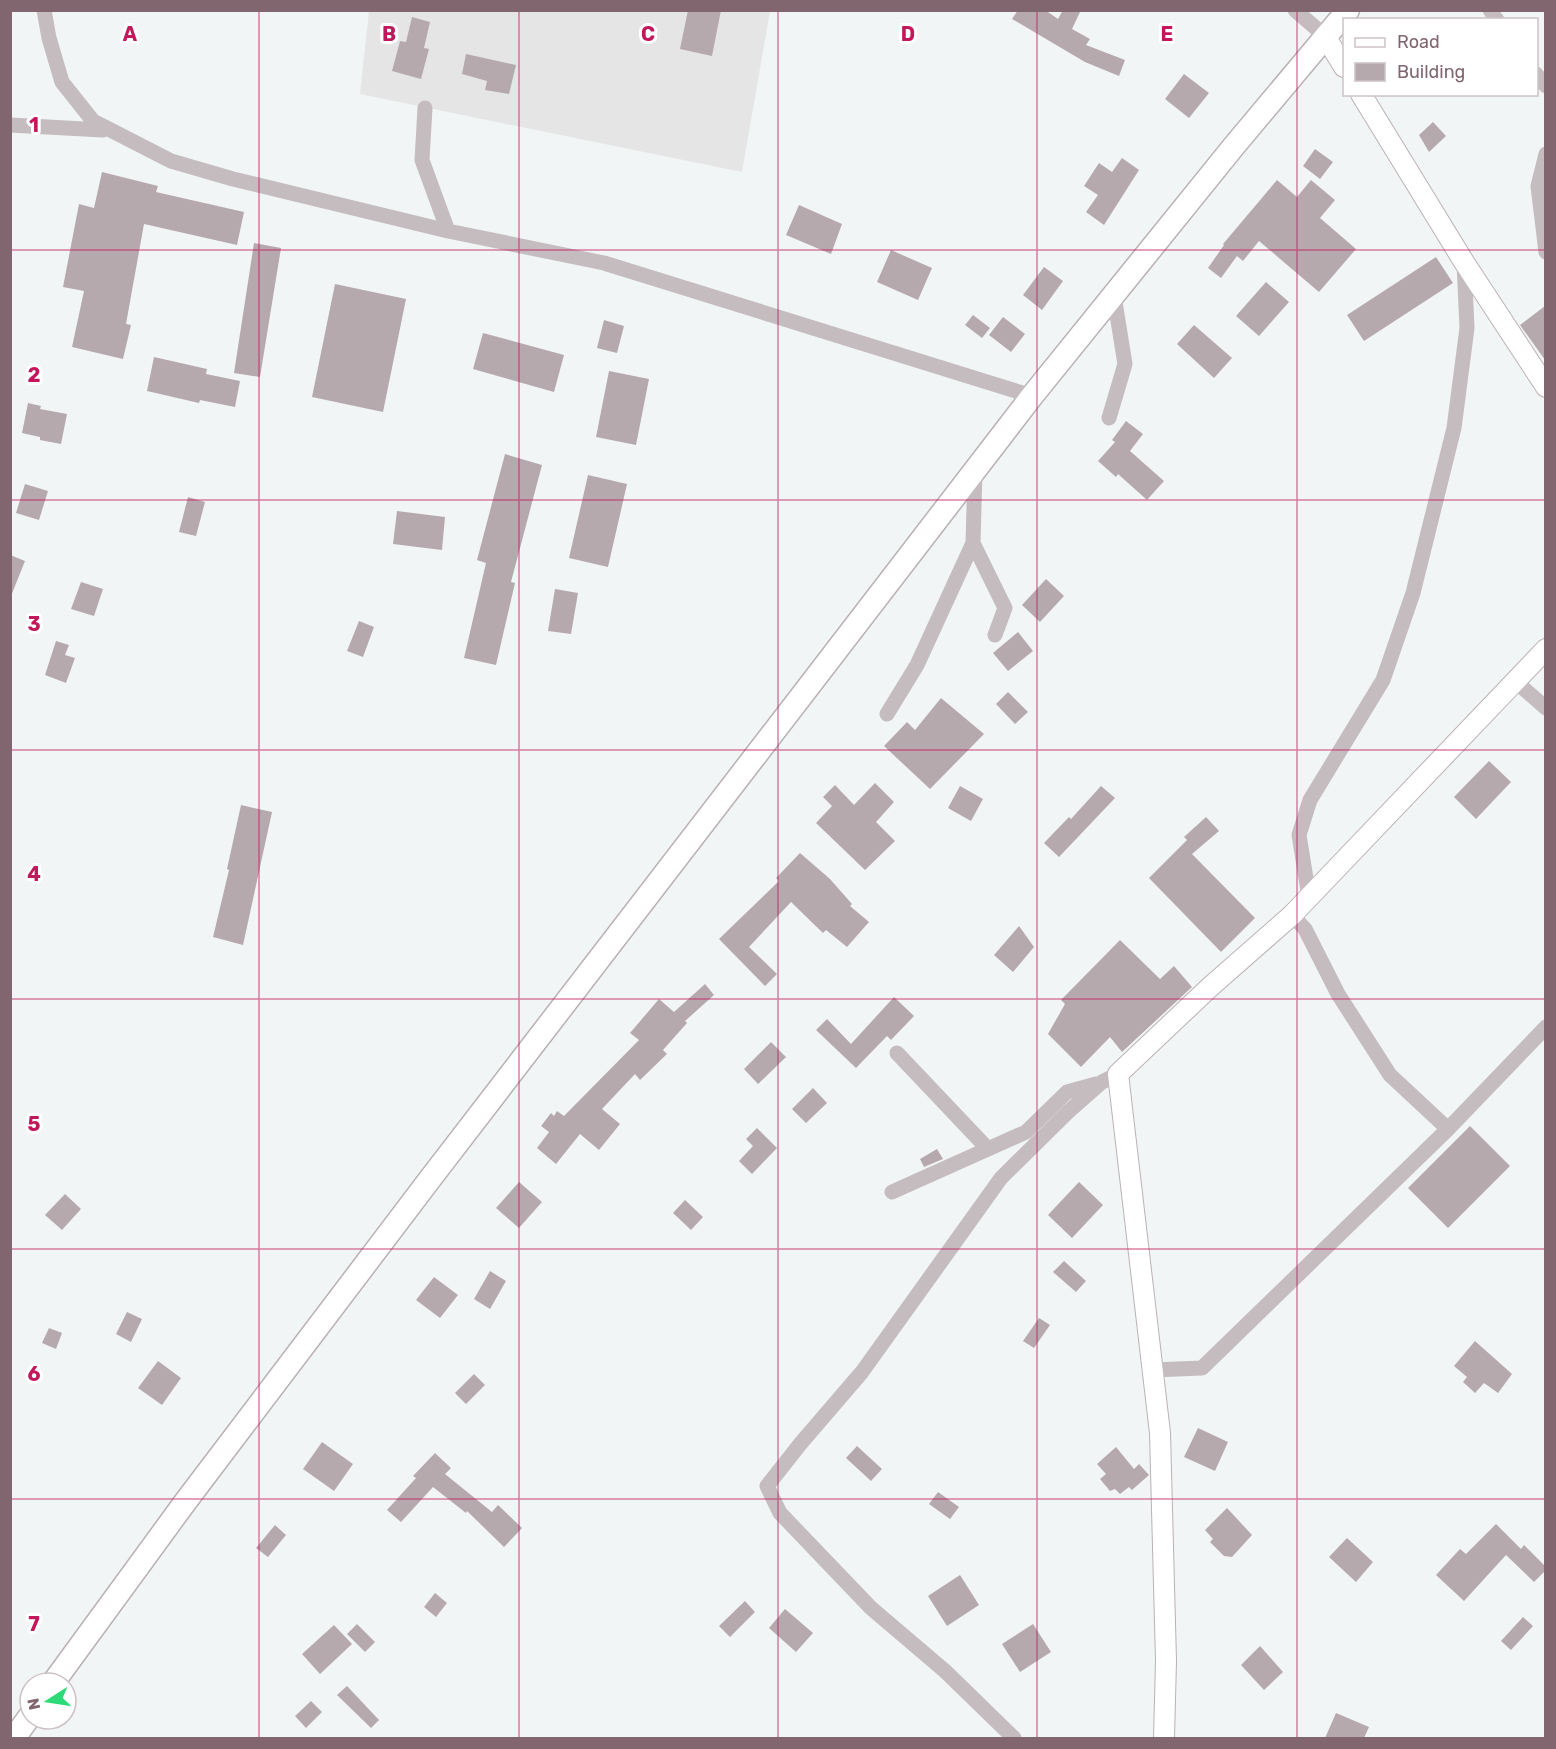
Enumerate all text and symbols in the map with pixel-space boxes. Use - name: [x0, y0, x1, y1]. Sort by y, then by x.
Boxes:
- legend: [1343, 18, 1538, 96]
- text: A: [123, 22, 138, 46]
- text: B: [382, 22, 396, 46]
- text: C: [641, 22, 655, 46]
- text: D: [901, 22, 915, 46]
- text: E: [1161, 22, 1173, 46]
- text: Road: [1397, 31, 1440, 53]
- text: Building: [1397, 61, 1465, 83]
- text: 1: [29, 113, 39, 137]
- text: 2: [28, 363, 41, 387]
- text: 3: [27, 612, 41, 636]
- text: 4: [27, 862, 41, 886]
- text: 5: [28, 1112, 41, 1136]
- text: 6: [27, 1362, 41, 1386]
- text: 7: [28, 1612, 40, 1636]
- north arrow: [18, 1671, 78, 1731]
- text: N: [23, 1696, 44, 1712]

